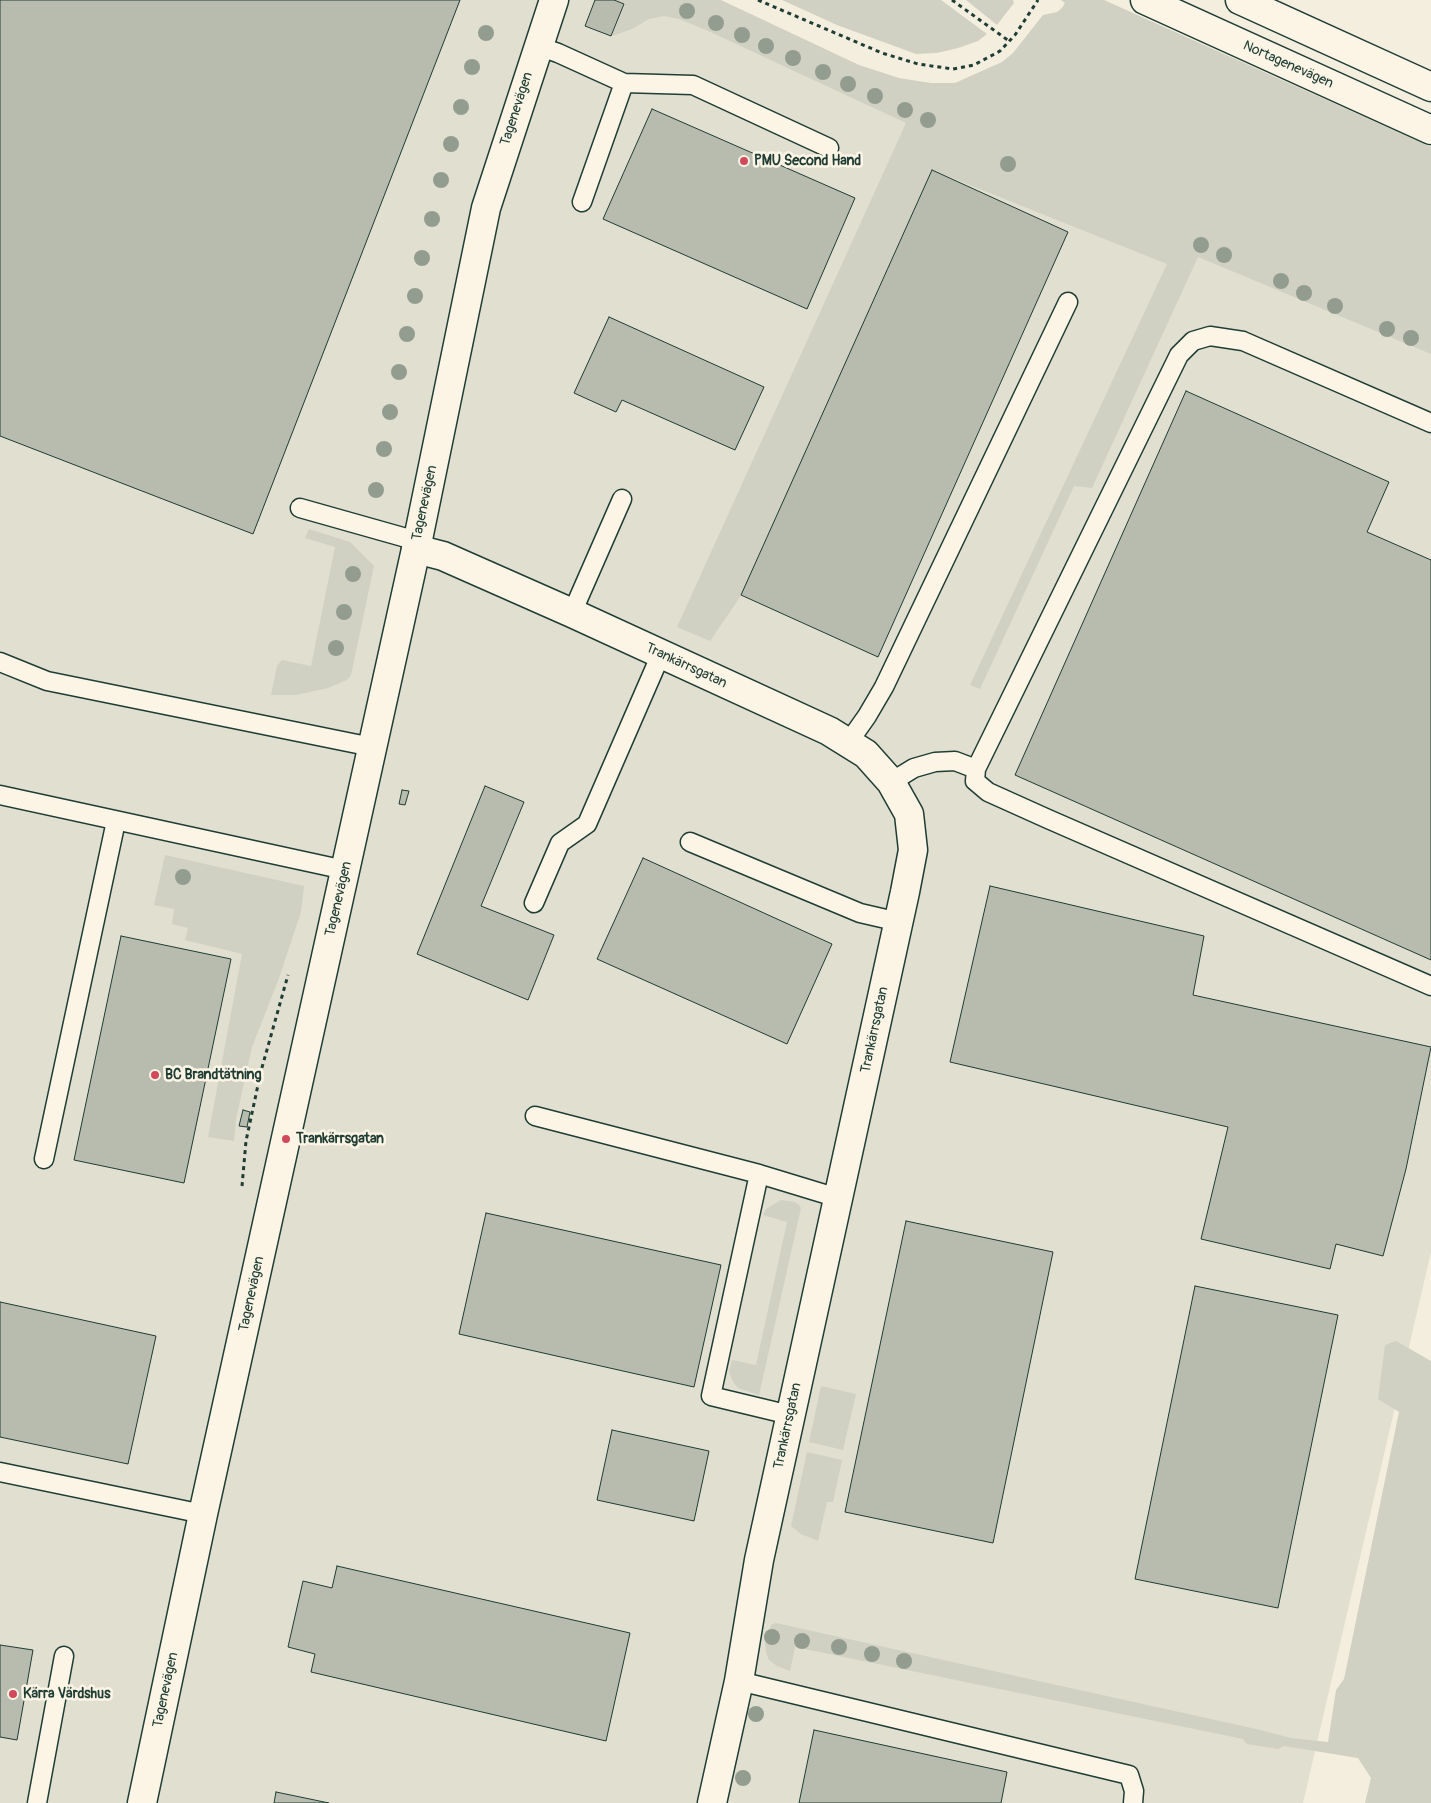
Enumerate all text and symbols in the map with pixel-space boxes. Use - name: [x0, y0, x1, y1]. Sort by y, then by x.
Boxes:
- street label: Nortagenevägen: [1240, 38, 1336, 92]
- street label: Tagenevägen: [497, 70, 537, 148]
- place label: PMU Second Hand: [754, 153, 861, 169]
- marker: PMU Second Hand: [738, 155, 750, 167]
- street label: Tagenevägen: [409, 464, 441, 542]
- street label: Trankärrsgatan: [643, 640, 729, 692]
- street label: Tagenevägen: [322, 860, 356, 938]
- street label: Trankärrsgatan: [858, 985, 892, 1075]
- place label: BC Brandtätning: [165, 1067, 262, 1083]
- marker: BC Brandtätning: [149, 1069, 161, 1081]
- place label: Trankärrsgatan: [296, 1131, 384, 1147]
- marker: Trankärrsgatan: [280, 1133, 292, 1145]
- street label: Tagenevägen: [236, 1255, 268, 1333]
- street label: Trankärrsgatan: [771, 1381, 805, 1471]
- street label: Tagenevägen: [150, 1651, 182, 1729]
- place label: Kärra Värdshus: [23, 1686, 110, 1702]
- marker: Kärra Värdshus: [7, 1688, 19, 1700]

